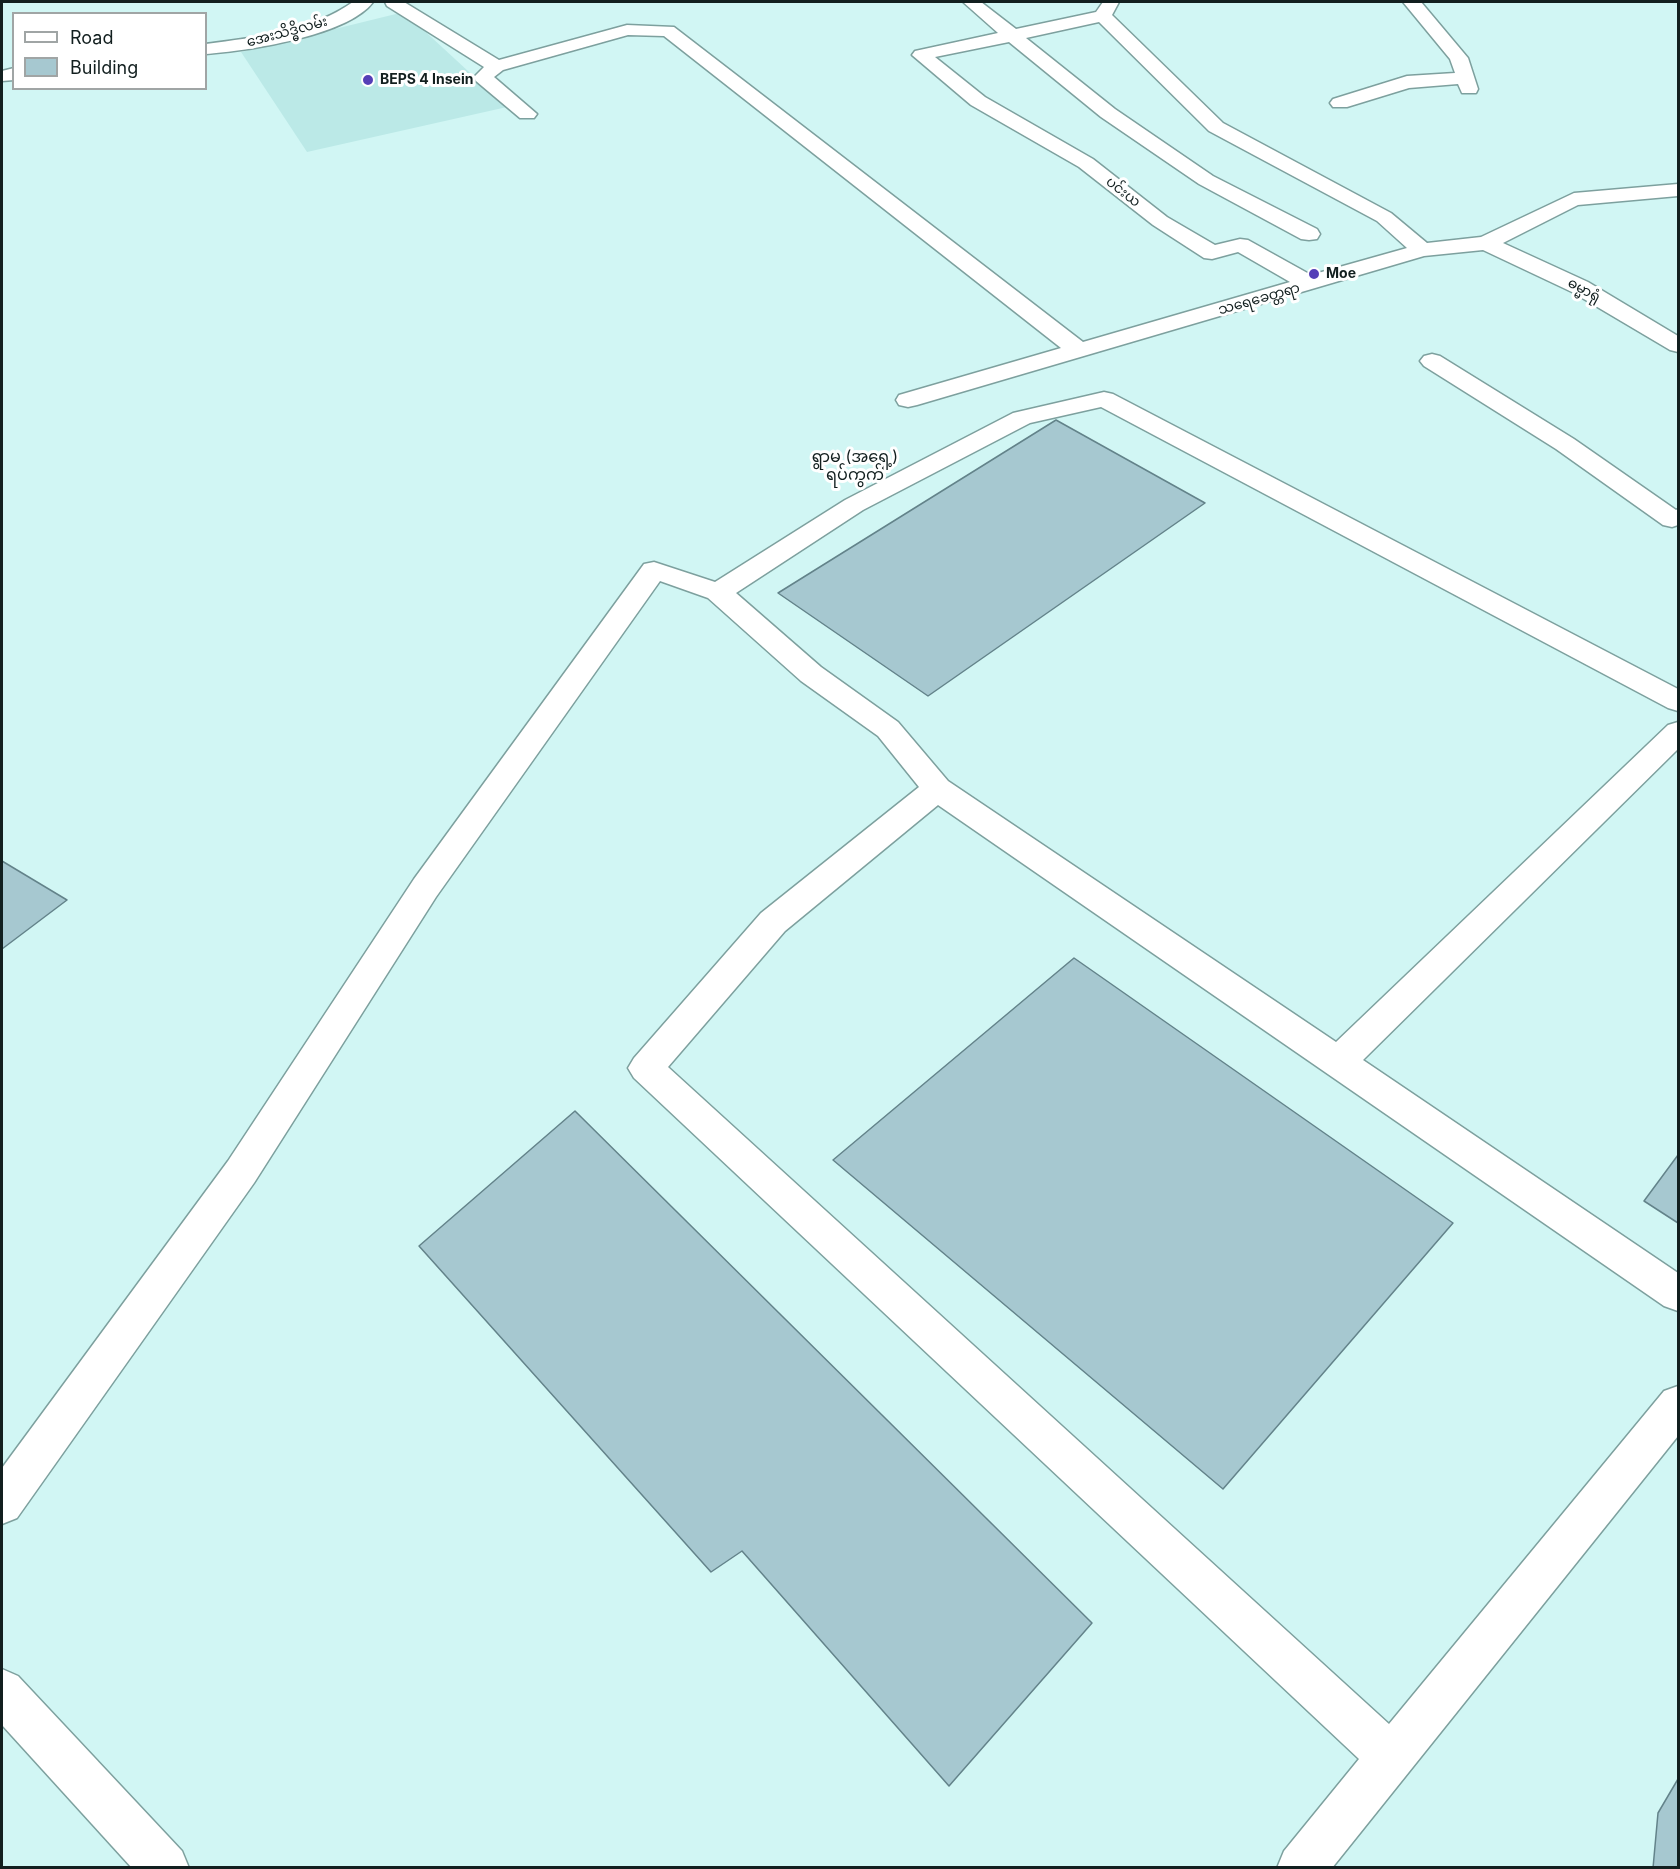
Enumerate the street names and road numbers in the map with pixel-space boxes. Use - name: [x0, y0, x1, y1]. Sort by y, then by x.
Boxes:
- street label: အေးသိဒ္ဓိလမ်း: [245, 13, 329, 51]
- street label: ပင်းယ: [1102, 173, 1144, 211]
- street label: ဓမ္မာရုံ: [1565, 274, 1603, 306]
- street label: သရေခေတ္တရာ: [1216, 279, 1302, 319]

